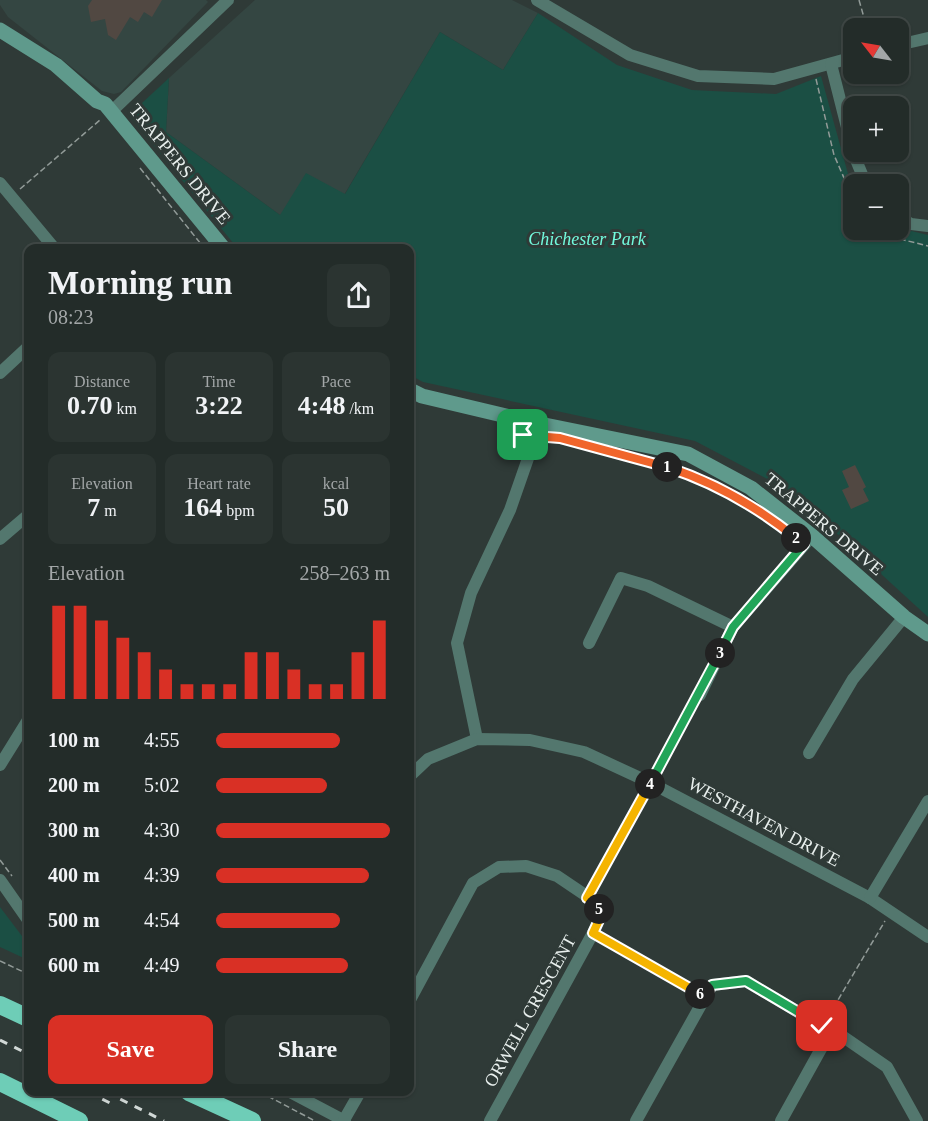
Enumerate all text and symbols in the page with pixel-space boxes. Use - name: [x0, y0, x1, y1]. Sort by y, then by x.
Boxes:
- north arrow: [843, 18, 909, 84]
- map controls: [843, 18, 909, 240]
- button: +: [843, 96, 909, 162]
- street label: TRAPPERS DRIVE: [125, 100, 235, 228]
- button: −: [843, 174, 909, 240]
- park label: Chichester Park: [528, 229, 647, 249]
- button: share: [327, 264, 390, 327]
- text: Morning run: [48, 265, 232, 301]
- text: 08:23: [48, 306, 94, 328]
- text: Distance: [74, 373, 130, 390]
- text: Time: [202, 373, 236, 390]
- text: Pace: [321, 373, 351, 390]
- text: 0.70: [67, 391, 113, 420]
- text: 3:22: [195, 391, 243, 420]
- text: 4:48: [298, 391, 345, 420]
- text: km: [113, 400, 137, 417]
- text: /km: [345, 400, 374, 417]
- pin: [497, 409, 548, 460]
- icon: arrive: [506, 418, 539, 451]
- pin: 1: [652, 452, 682, 482]
- text: 1: [663, 458, 671, 475]
- street label: TRAPPERS DRIVE: [761, 469, 887, 579]
- text: Elevation: [71, 475, 133, 492]
- text: Heart rate: [187, 475, 251, 492]
- text: kcal: [323, 475, 349, 492]
- text: 7: [87, 493, 100, 522]
- text: 164: [183, 493, 222, 522]
- text: 50: [323, 493, 349, 522]
- text: m: [100, 502, 117, 519]
- text: bpm: [222, 502, 255, 519]
- pin: 2: [781, 523, 811, 553]
- text: 2: [792, 529, 800, 546]
- text: Elevation: [48, 562, 125, 584]
- text: 258–263 m: [299, 562, 390, 584]
- pin: 3: [705, 638, 735, 668]
- text: 3: [716, 644, 724, 661]
- text: 100 m: [48, 729, 100, 751]
- text: 4:55: [144, 729, 180, 751]
- pin: 4: [635, 769, 665, 799]
- street label: WESTHAVEN DRIVE: [685, 773, 843, 871]
- text: 200 m: [48, 774, 100, 796]
- text: 5:02: [144, 774, 180, 796]
- text: 4: [646, 775, 654, 792]
- text: 300 m: [48, 819, 100, 841]
- text: 4:30: [144, 819, 180, 841]
- text: 400 m: [48, 864, 100, 886]
- text: 4:39: [144, 864, 180, 886]
- pin: 5: [584, 894, 614, 924]
- text: 5: [595, 900, 603, 917]
- text: 500 m: [48, 909, 100, 931]
- text: 4:54: [144, 909, 180, 931]
- street label: ORWELL CRESCENT: [480, 932, 580, 1090]
- text: 600 m: [48, 954, 100, 976]
- text: 4:49: [144, 954, 180, 976]
- pin: 6: [685, 979, 715, 1009]
- text: 6: [696, 985, 704, 1002]
- pin: [796, 1000, 847, 1051]
- icon: check: [805, 1009, 838, 1042]
- button: Save: [48, 1015, 213, 1084]
- button: Share: [225, 1015, 390, 1084]

